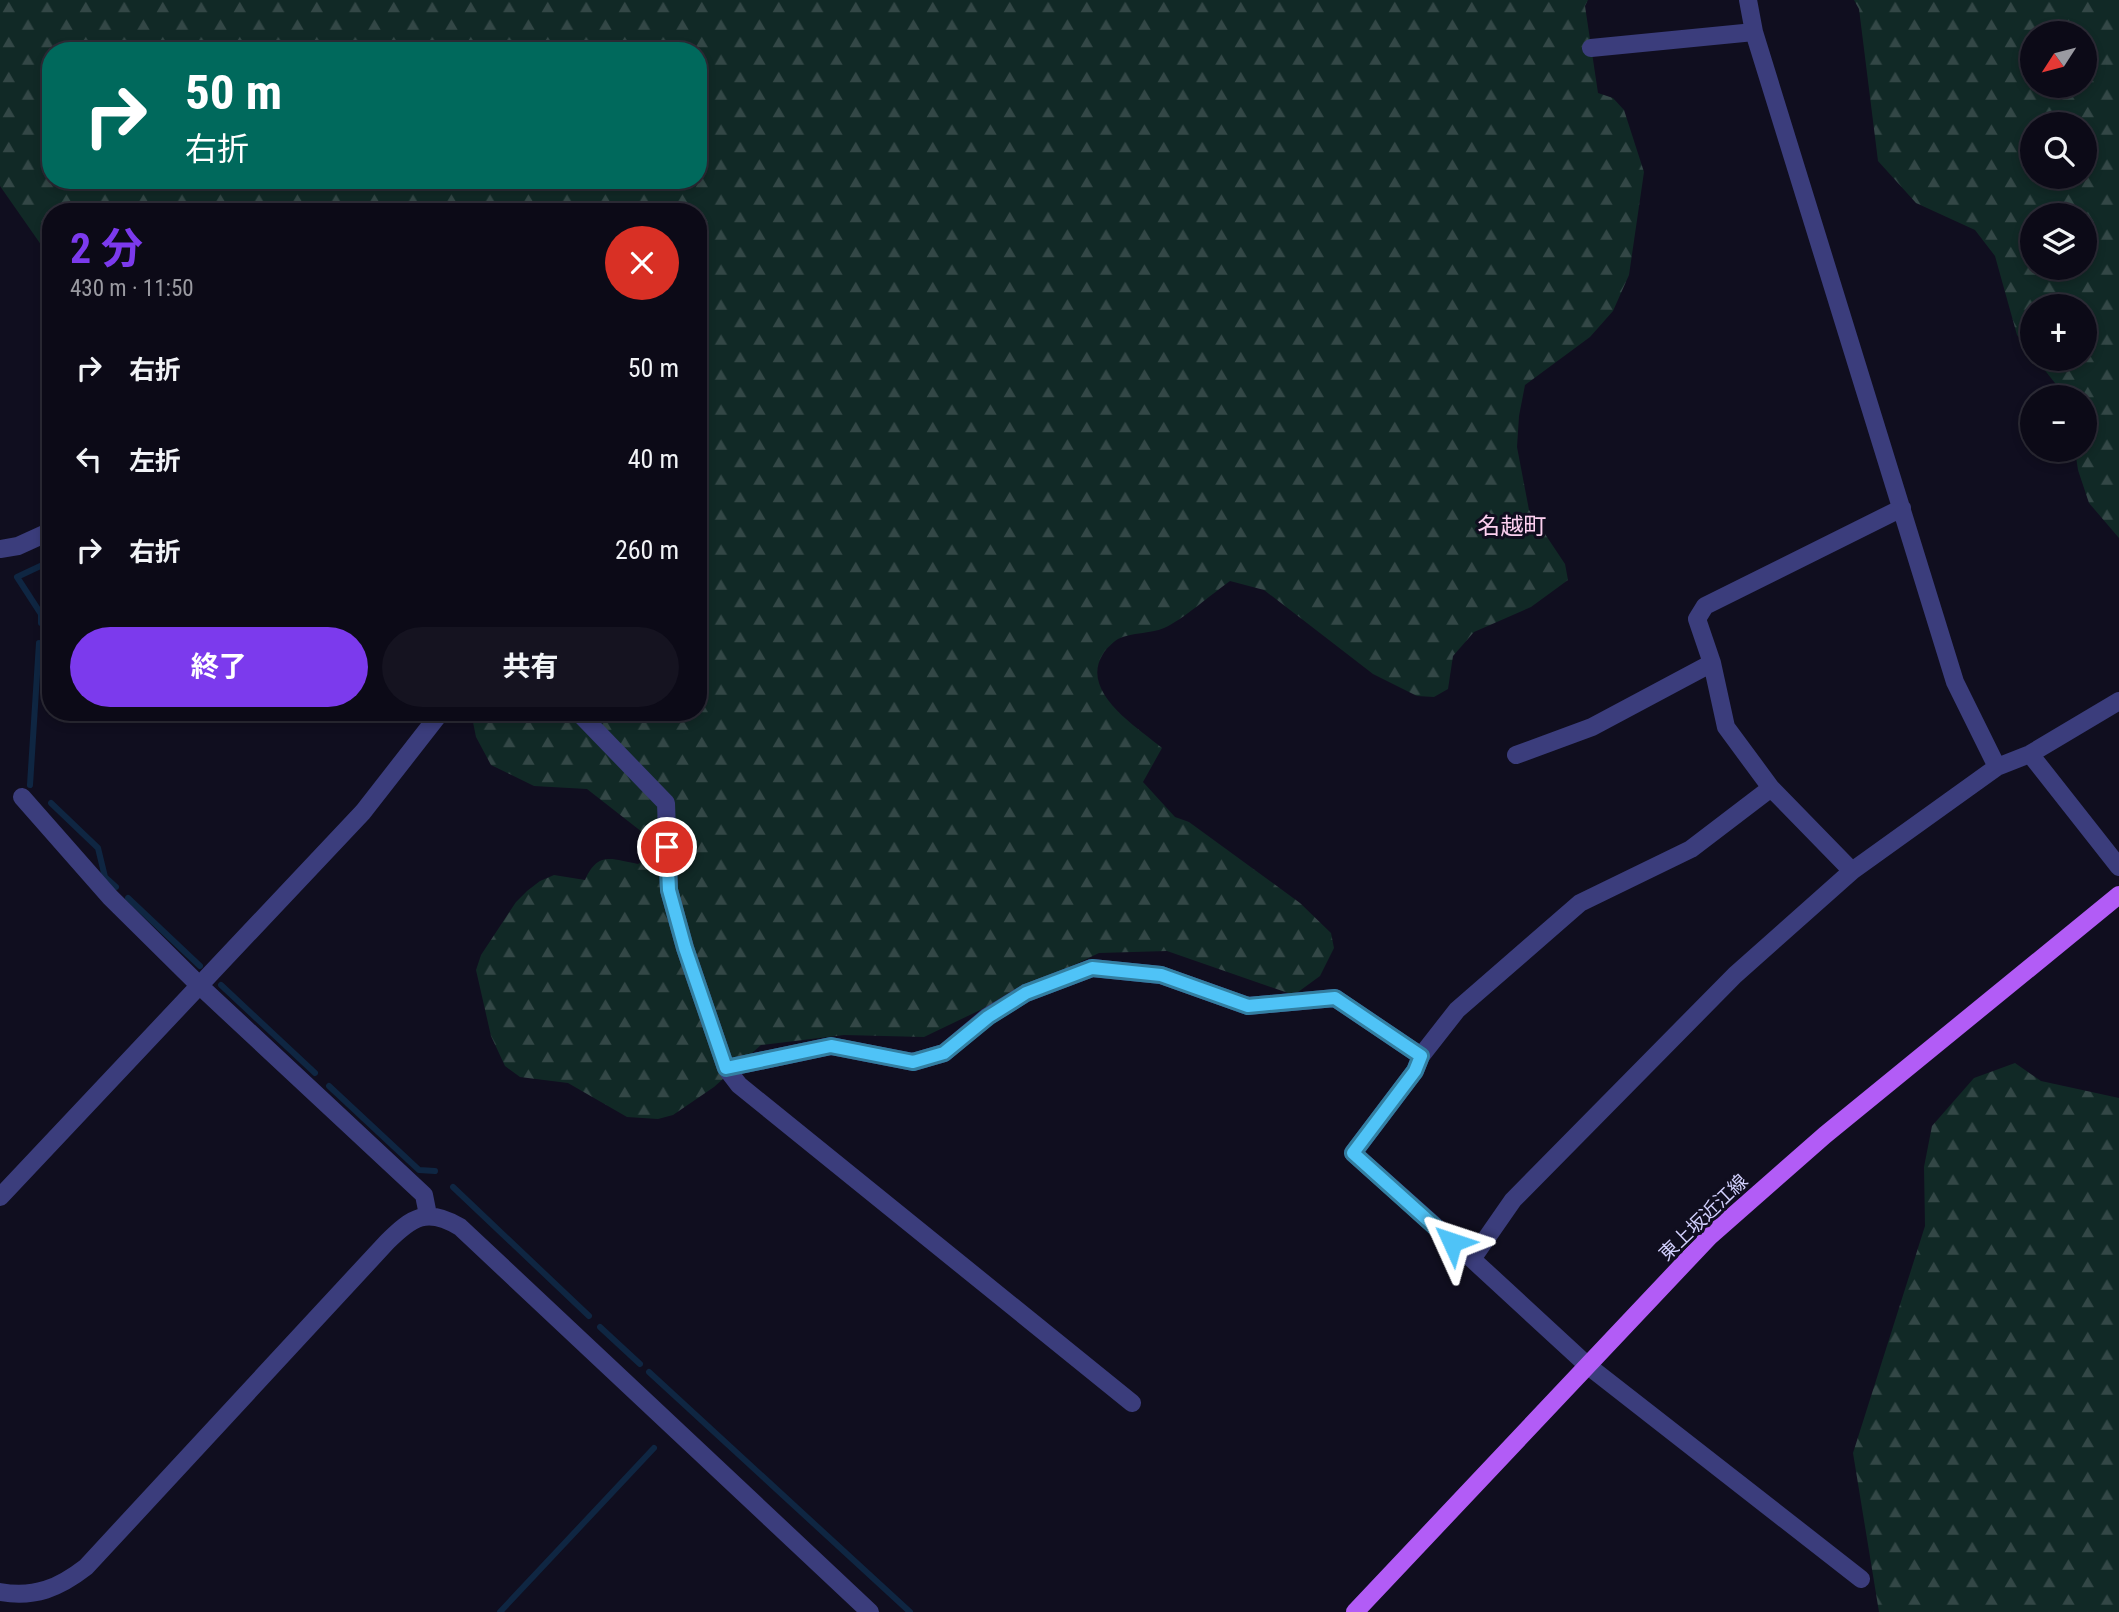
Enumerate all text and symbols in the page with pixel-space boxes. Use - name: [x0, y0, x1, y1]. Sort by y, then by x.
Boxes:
- north arrow: [2020, 21, 2096, 98]
- map controls: [2020, 21, 2097, 462]
- text: 50 m: [185, 64, 282, 121]
- icon: right: [70, 70, 161, 161]
- button: search: [2020, 112, 2097, 189]
- text: 右折: [185, 130, 249, 168]
- button: layers: [2020, 203, 2097, 280]
- text: 2 分: [70, 224, 143, 273]
- button: close: [605, 226, 679, 300]
- text: 430 m · 11:50: [70, 275, 194, 302]
- button: +: [2020, 294, 2097, 371]
- icon: right: [70, 349, 108, 387]
- text: 50 m: [628, 353, 679, 383]
- text: 右折: [129, 355, 181, 385]
- button: −: [2020, 385, 2097, 462]
- icon: left: [70, 440, 108, 478]
- text: 40 m: [628, 444, 679, 474]
- text: 左折: [129, 446, 181, 476]
- district label: 名越町: [1478, 513, 1547, 540]
- icon: right: [70, 531, 108, 569]
- text: 260 m: [615, 535, 679, 565]
- text: 右折: [129, 537, 181, 567]
- button: 終了: [70, 627, 368, 707]
- button: 共有: [382, 627, 679, 707]
- pin: [637, 817, 697, 877]
- icon: arrive: [648, 828, 686, 866]
- street label: 東上坂近江線: [1654, 1169, 1752, 1265]
- position arrow: [1415, 1205, 1489, 1279]

